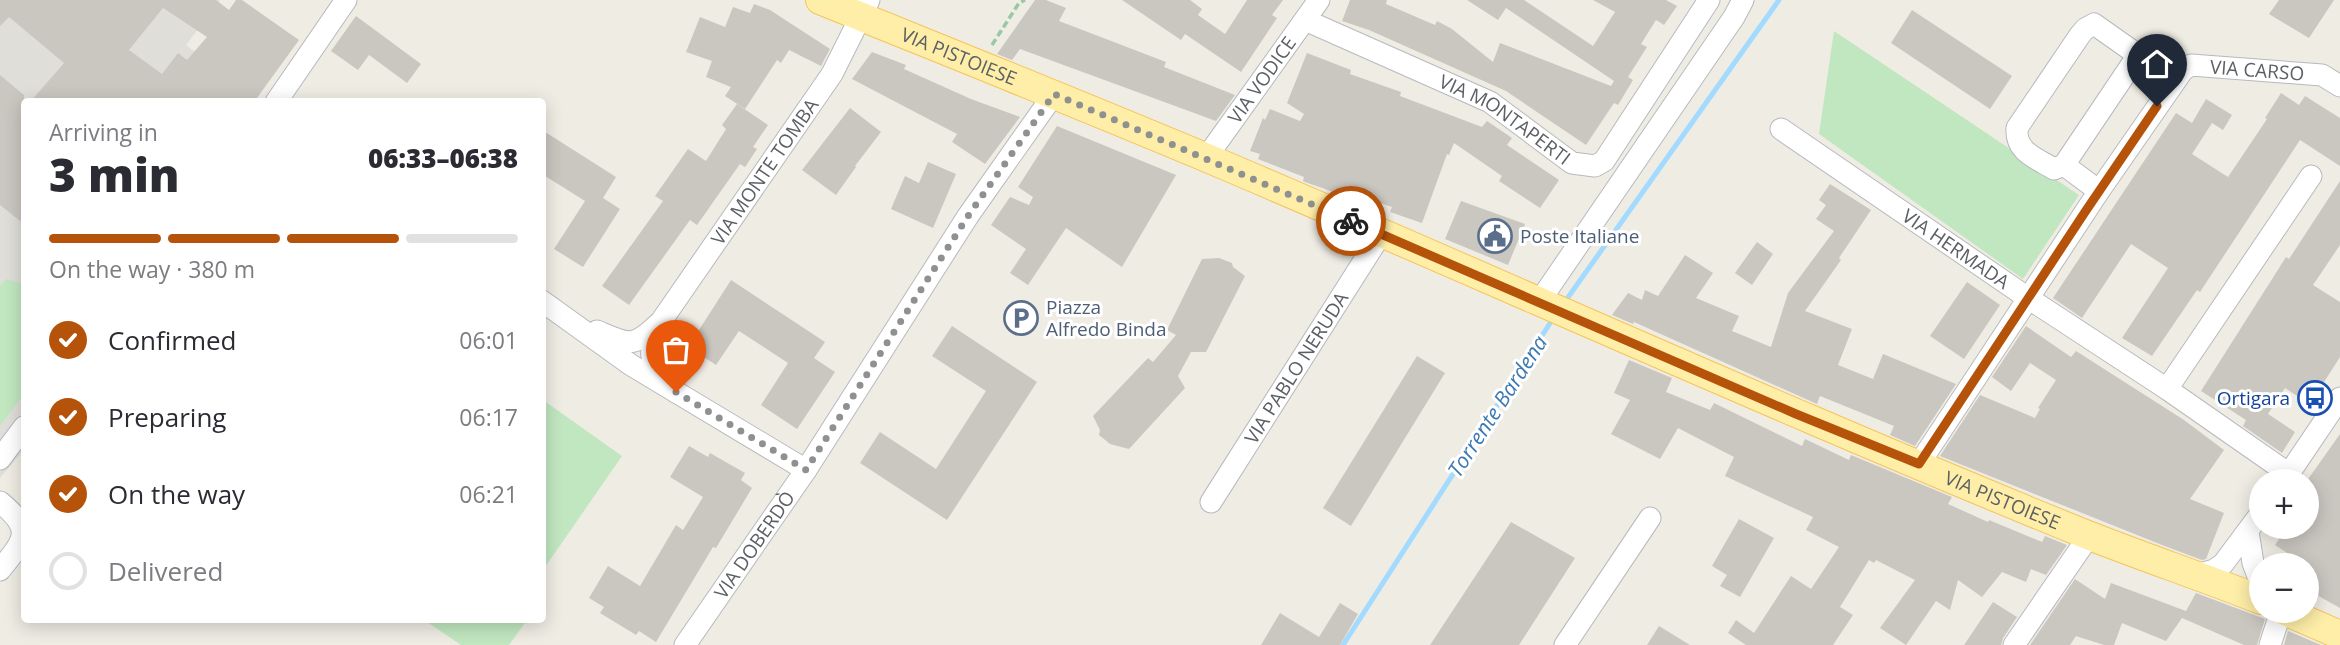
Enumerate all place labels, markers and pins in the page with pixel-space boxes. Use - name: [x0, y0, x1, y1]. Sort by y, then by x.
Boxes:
- pin: [2127, 34, 2187, 106]
- public building icon: Poste Italiane: [1476, 217, 1514, 255]
- place label: Poste Italiane: [1520, 223, 1639, 249]
- place label: Piazza Alfredo Binda: [1046, 294, 1167, 342]
- parking icon: Piazza Alfredo Binda: [1002, 299, 1040, 337]
- pin: [646, 320, 706, 392]
- bus stop icon: Ortigara: [2296, 379, 2334, 417]
- place label: Ortigara: [2217, 385, 2290, 411]

